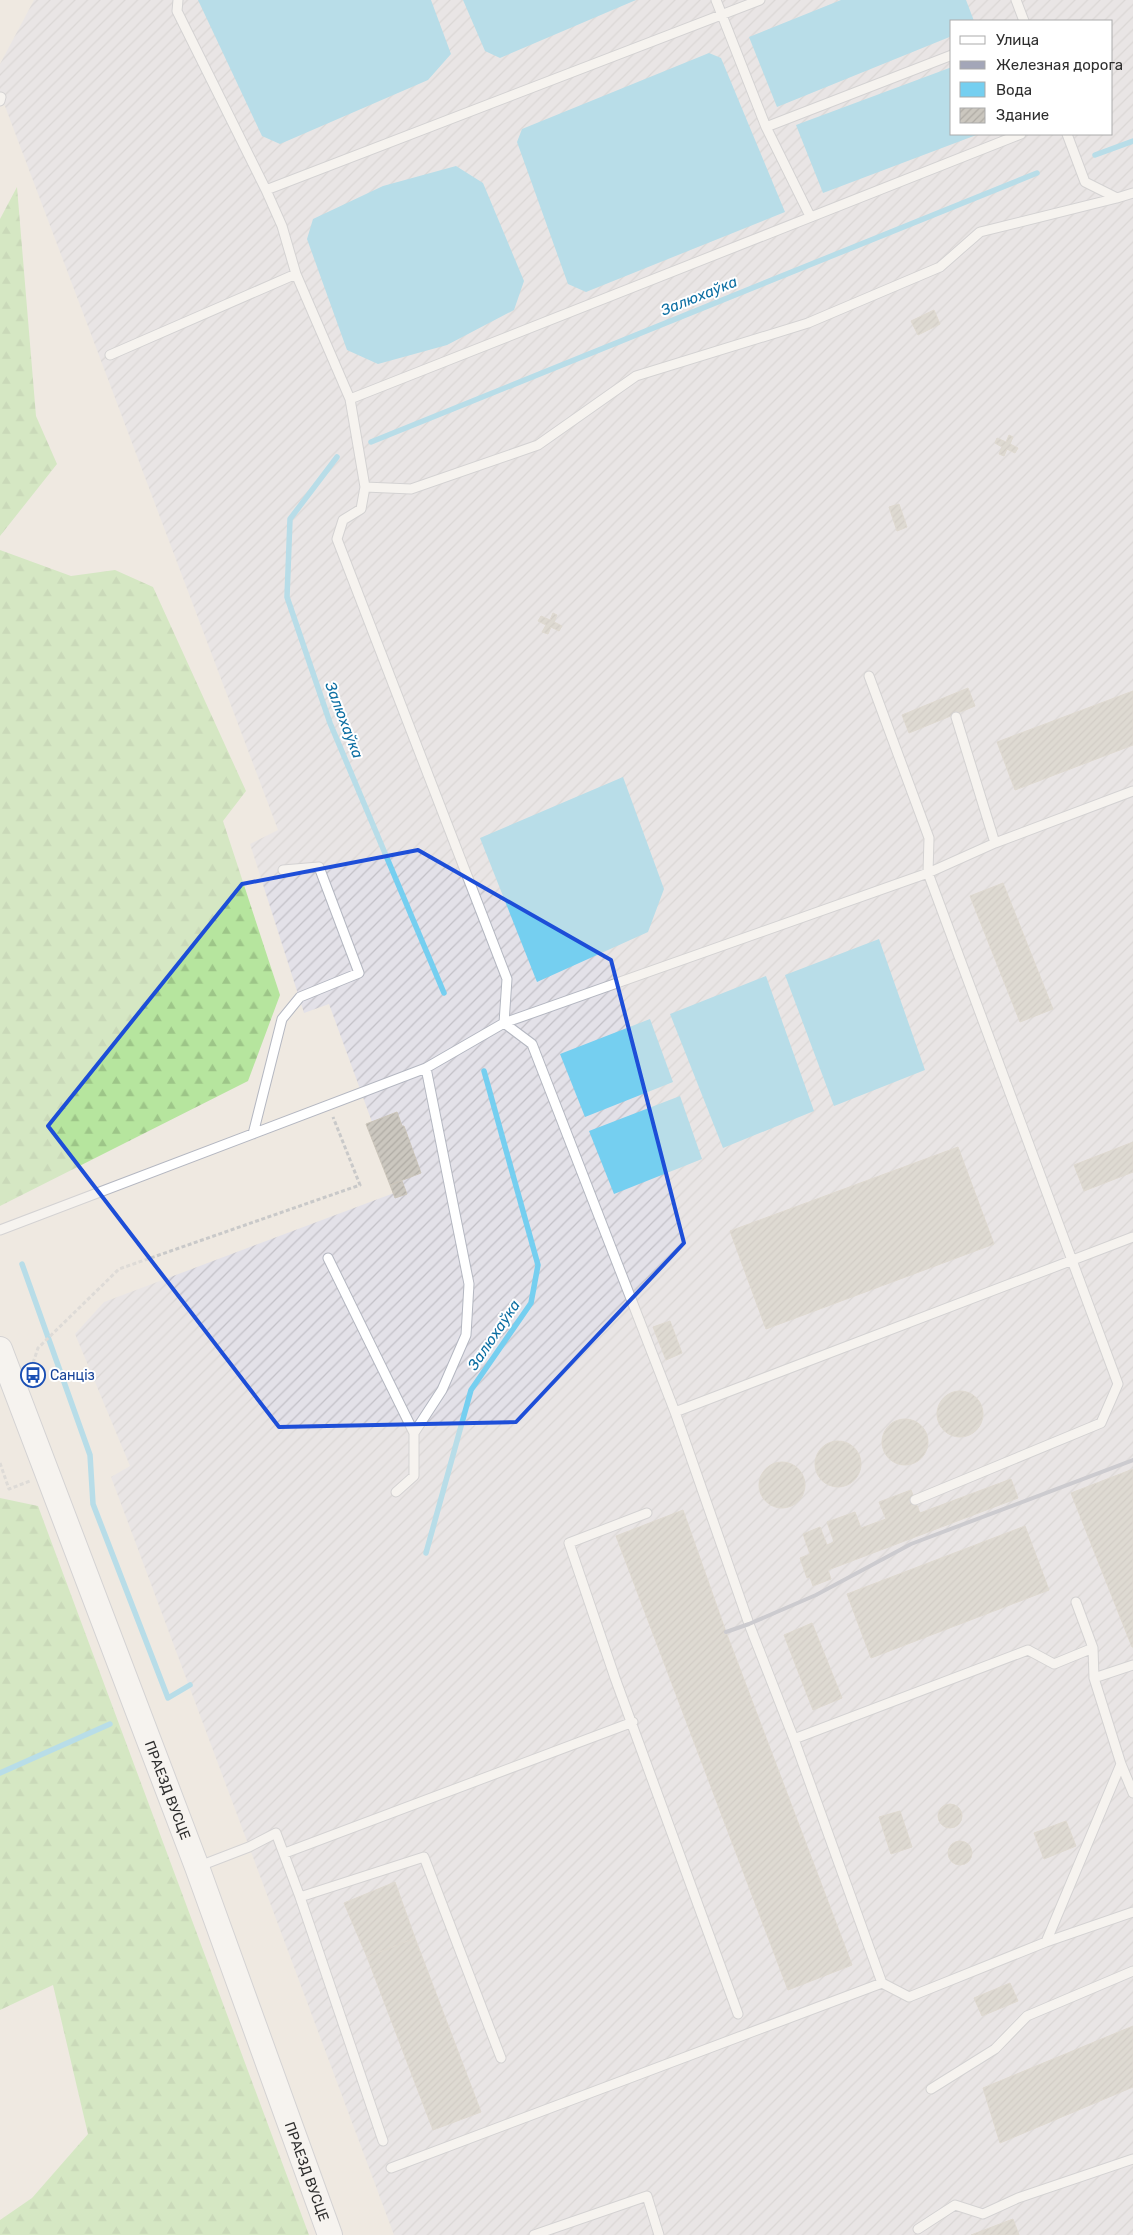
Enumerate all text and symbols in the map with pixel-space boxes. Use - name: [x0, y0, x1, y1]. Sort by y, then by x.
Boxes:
- legend: [950, 20, 1113, 135]
- text: Улица: [996, 31, 1039, 49]
- text: Железная дорога: [996, 56, 1123, 74]
- text: Вода: [996, 81, 1032, 99]
- text: Здание: [996, 106, 1049, 124]
- water label: Залюхаўка: [657, 272, 740, 320]
- water label: Залюхаўка: [321, 678, 367, 761]
- water label: Залюхаўка: [463, 1296, 524, 1374]
- bus stop icon: Санціз: [20, 1362, 46, 1388]
- place label: Санціз: [50, 1367, 95, 1384]
- street label: ПРАЕЗД ВУСЦЕ: [141, 1738, 194, 1842]
- street label: ПРАЕЗД ВУСЦЕ: [281, 2120, 332, 2224]

